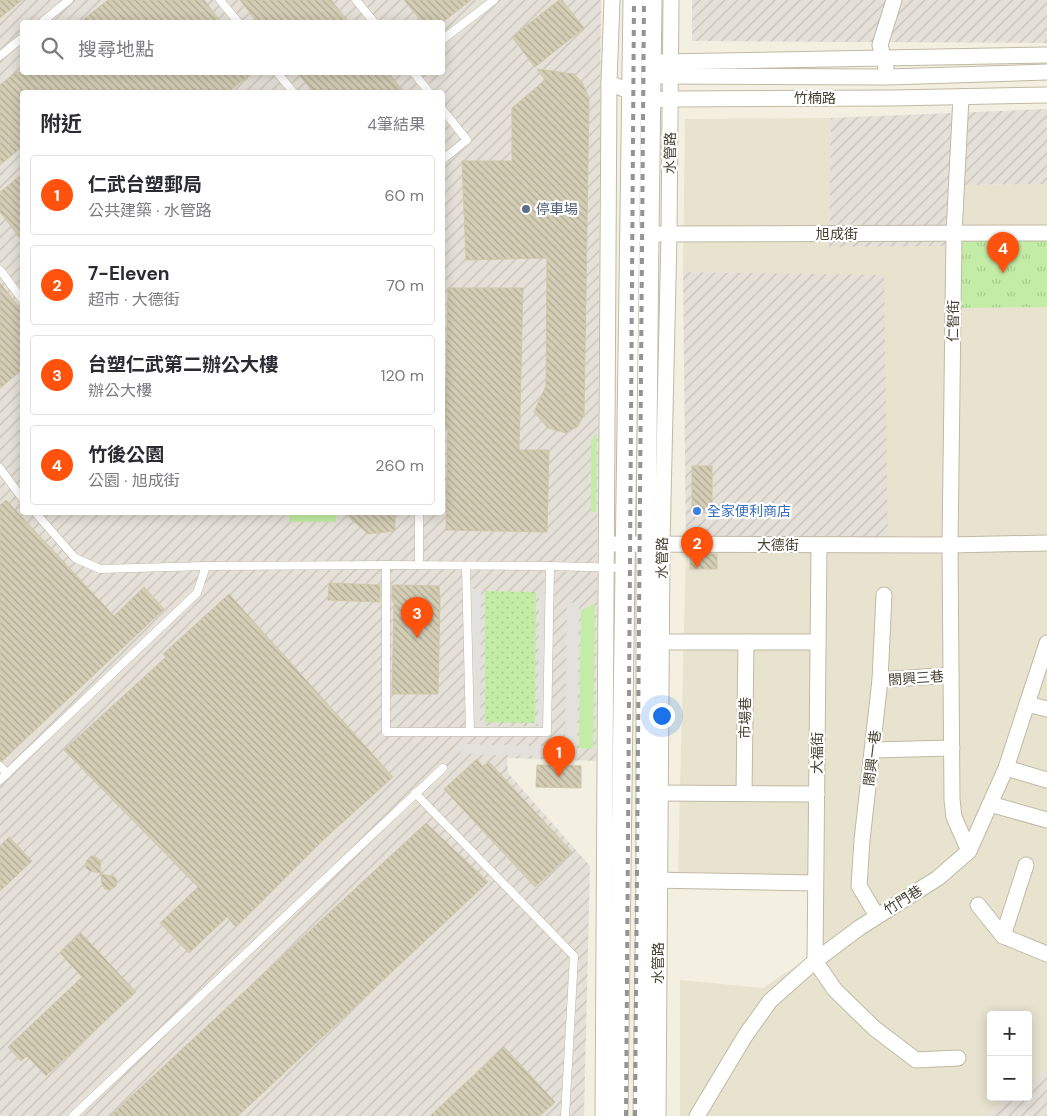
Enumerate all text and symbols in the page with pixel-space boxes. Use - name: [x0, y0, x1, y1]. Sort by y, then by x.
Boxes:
- search box: [20, 20, 445, 75]
- icon: search: [38, 34, 66, 62]
- text: 搜尋地點: [78, 37, 154, 62]
- street label: 竹楠路: [794, 89, 836, 107]
- text: 附近: [40, 110, 82, 138]
- text: 4筆結果: [367, 114, 425, 135]
- street label: 水管路: [661, 132, 679, 174]
- text: 仁武台塑郵局: [88, 172, 202, 197]
- text: 1: [54, 185, 60, 206]
- text: 60 m: [384, 185, 424, 206]
- text: 公共建築 · 水管路: [88, 200, 212, 221]
- place label: 停車場: [536, 200, 578, 218]
- marker: 停車場: [520, 203, 532, 215]
- street label: 旭成街: [816, 225, 858, 243]
- pin: 4: [987, 232, 1019, 273]
- text: 7-Eleven: [88, 261, 170, 286]
- text: 2: [52, 275, 62, 296]
- text: 70 m: [386, 275, 424, 296]
- text: 超市 · 大德街: [88, 289, 180, 310]
- street label: 仁智街: [944, 300, 962, 342]
- text: 台塑仁武第二辦公大樓: [88, 352, 278, 377]
- text: 3: [52, 365, 62, 386]
- text: 120 m: [380, 365, 424, 386]
- text: 辦公大樓: [88, 380, 152, 401]
- text: 竹後公園: [88, 442, 164, 467]
- text: 4: [52, 455, 62, 476]
- text: 260 m: [375, 455, 424, 476]
- text: 公園 · 旭成街: [88, 470, 180, 491]
- place label: 全家便利商店: [707, 502, 791, 520]
- marker: 全家便利商店: [691, 505, 703, 517]
- pin: 2: [681, 527, 713, 568]
- street label: 大德街: [757, 536, 799, 554]
- street label: 水管路: [653, 537, 671, 579]
- pin: 3: [401, 597, 433, 638]
- street label: 閤興三巷: [887, 667, 945, 689]
- street label: 市場巷: [736, 697, 754, 739]
- your location: [649, 703, 675, 729]
- street label: 閤興一巷: [860, 729, 884, 787]
- street label: 大福街: [808, 732, 826, 774]
- pin: 1: [543, 736, 575, 777]
- street label: 竹門巷: [880, 881, 926, 919]
- street label: 水管路: [649, 942, 667, 984]
- map controls: [987, 1011, 1032, 1101]
- button: +: [987, 1011, 1032, 1056]
- button: −: [987, 1056, 1032, 1101]

